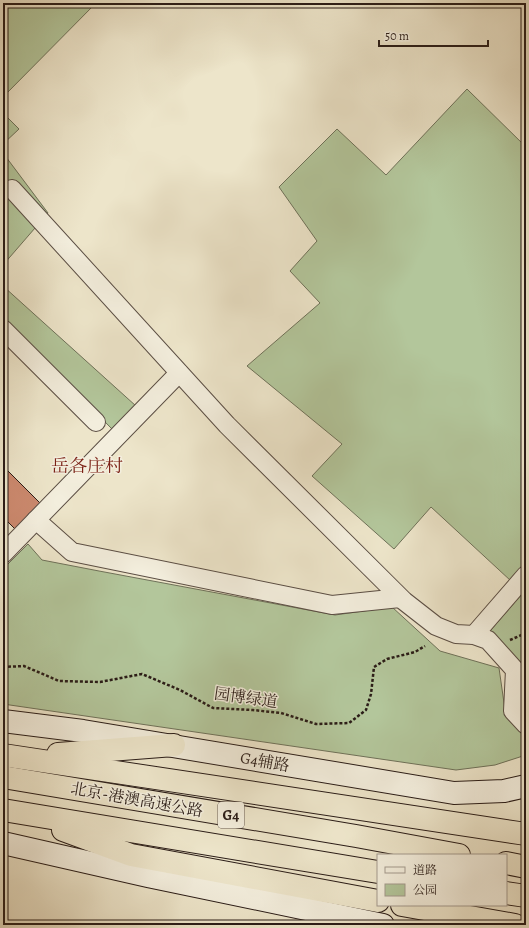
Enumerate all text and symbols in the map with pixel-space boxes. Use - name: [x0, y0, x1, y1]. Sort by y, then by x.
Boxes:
- scale bar: [379, 22, 488, 48]
- text: 50 m: [385, 28, 409, 44]
- district label: 岳各庄村: [51, 454, 123, 478]
- street label: 园博绿道: [213, 683, 279, 713]
- street label: G4辅路: [238, 747, 291, 777]
- street label: 北京-港澳高速公路: [69, 778, 205, 822]
- road number: G4: [218, 802, 244, 828]
- legend: [377, 854, 507, 906]
- text: 道路: [413, 862, 437, 878]
- text: 公园: [413, 882, 437, 898]

